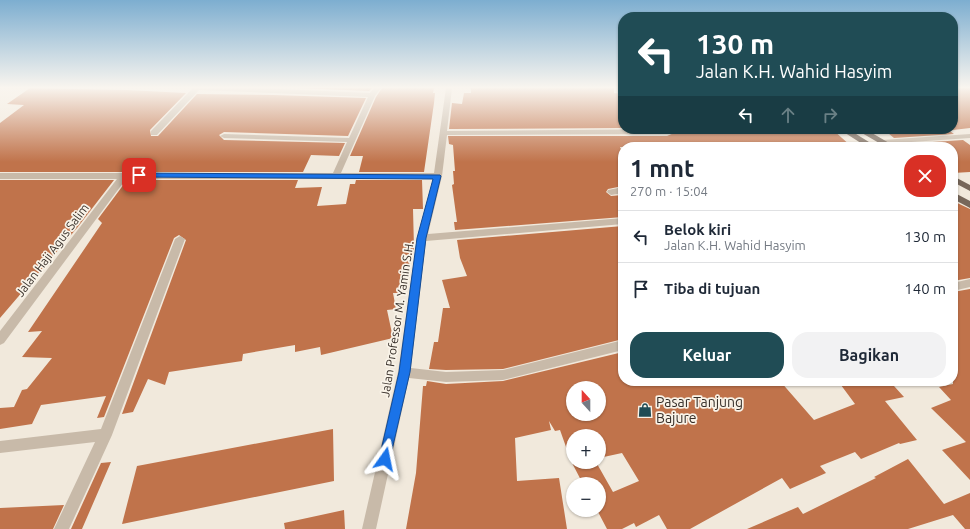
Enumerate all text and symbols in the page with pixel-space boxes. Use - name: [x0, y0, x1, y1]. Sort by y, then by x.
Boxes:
- icon: left: [630, 28, 682, 80]
- text: 130 m: [696, 28, 774, 59]
- text: Jalan K.H. Wahid Hasyim: [696, 61, 892, 81]
- icon: left: [735, 104, 757, 126]
- icon: ahead: [777, 104, 799, 126]
- icon: right: [819, 104, 841, 126]
- text: 1 mnt: [630, 155, 694, 182]
- button: close: [904, 155, 946, 197]
- pin: [122, 158, 156, 192]
- icon: arrive: [128, 164, 150, 186]
- text: 270 m · 15:04: [630, 184, 708, 198]
- street label: Jalan Haji Agus Salim: [13, 201, 91, 299]
- text: Belok kiri: [664, 221, 731, 238]
- icon: left: [630, 226, 652, 248]
- text: 130 m: [904, 228, 946, 245]
- text: Jalan K.H. Wahid Hasyim: [664, 238, 806, 252]
- street label: Jalan Professor M. Yamin S.H.: [378, 240, 416, 398]
- icon: arrive: [630, 278, 652, 300]
- text: Tiba di tujuan: [664, 280, 760, 297]
- text: 140 m: [904, 280, 946, 297]
- button: Keluar: [630, 332, 784, 378]
- button: Bagikan: [792, 332, 946, 378]
- north arrow: [566, 381, 606, 421]
- map controls: [566, 381, 606, 517]
- place label: Pasar Tanjung Bajure: [656, 394, 743, 426]
- shop icon: Pasar Tanjung Bajure: [637, 402, 653, 418]
- button: +: [566, 429, 606, 469]
- position arrow: [364, 438, 406, 480]
- button: −: [566, 477, 606, 517]

